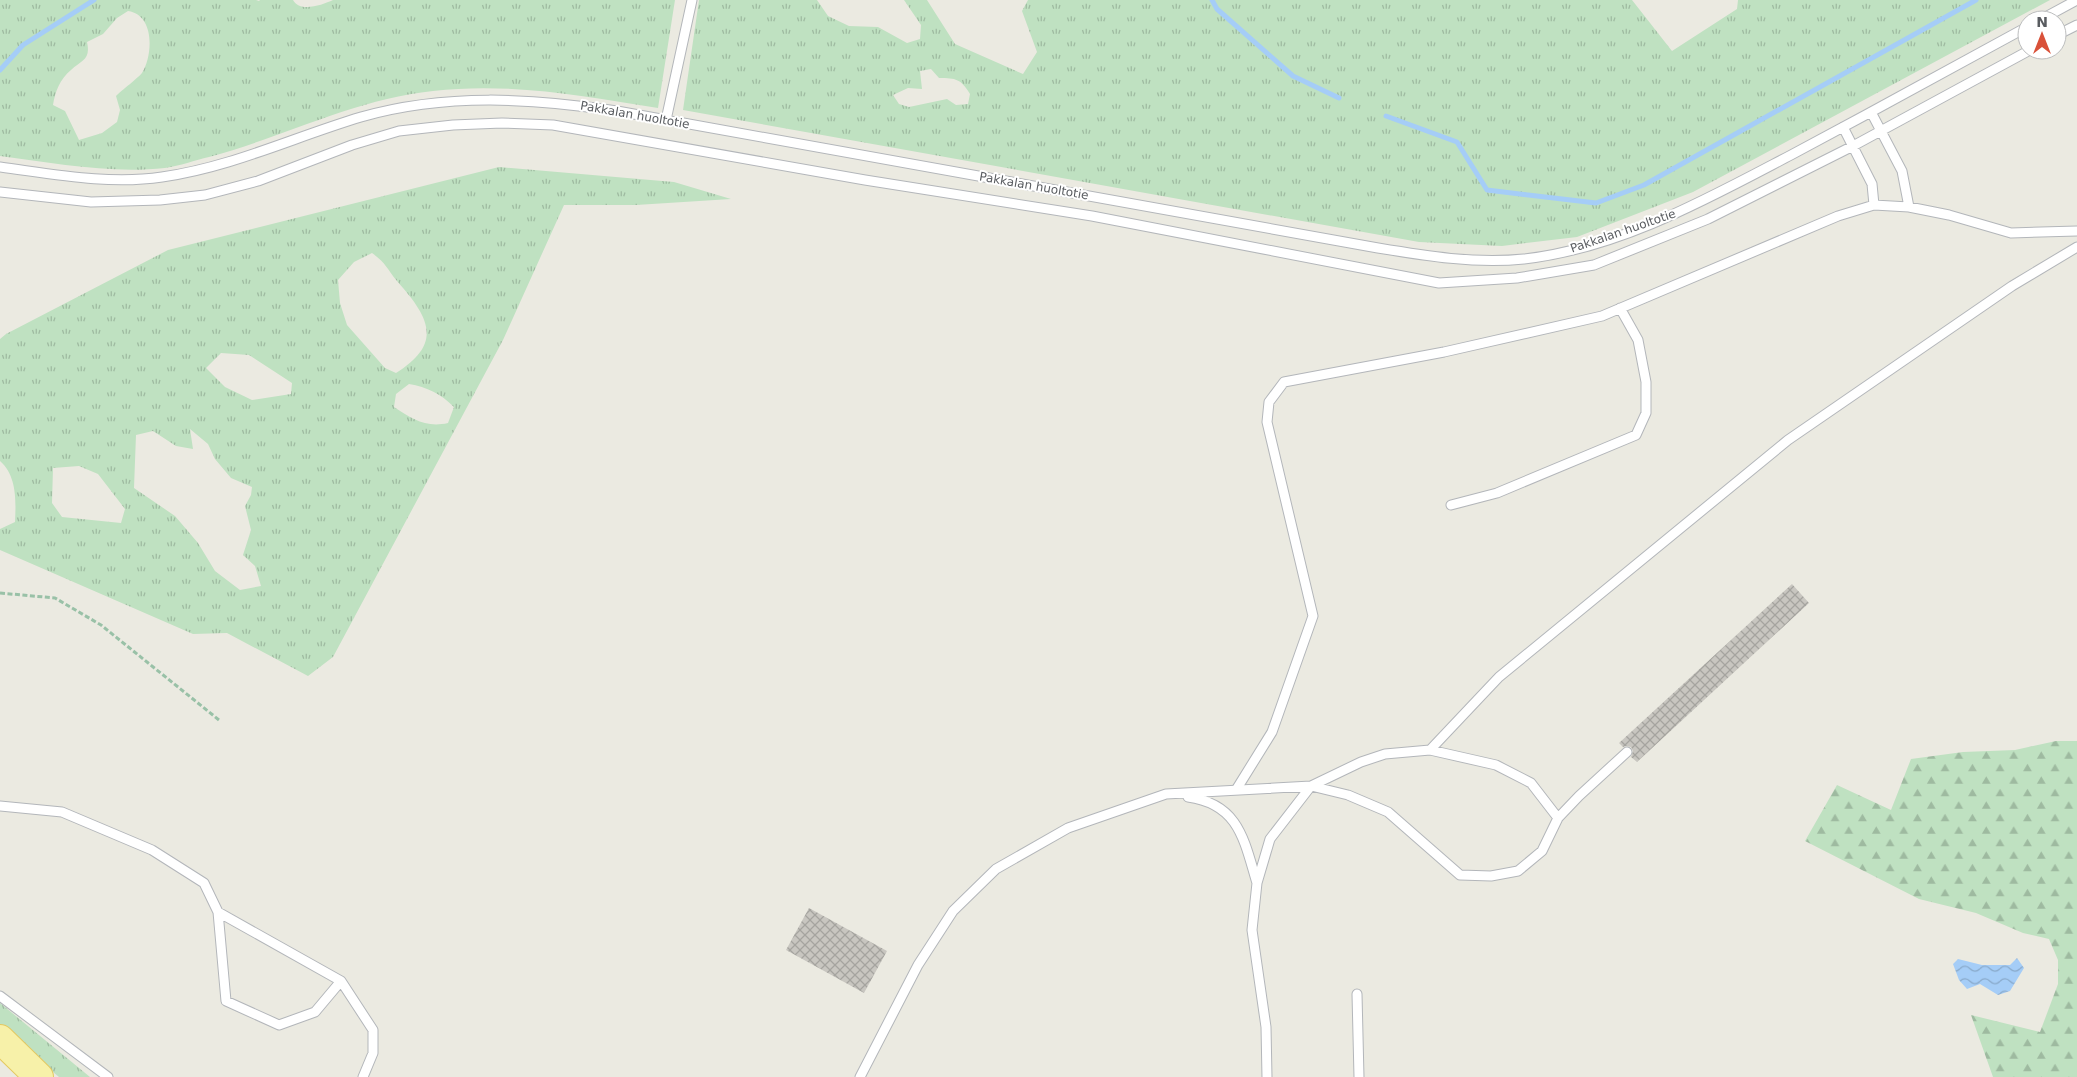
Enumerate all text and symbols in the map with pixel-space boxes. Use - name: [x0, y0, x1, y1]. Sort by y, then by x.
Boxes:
- north arrow: [2017, 10, 2067, 60]
- text: N: [2036, 14, 2048, 30]
- street label: Pakkalan huoltotie: [579, 99, 691, 131]
- street label: Pakkalan huoltotie: [978, 170, 1090, 202]
- street label: Pakkalan huoltotie: [1568, 206, 1678, 256]

